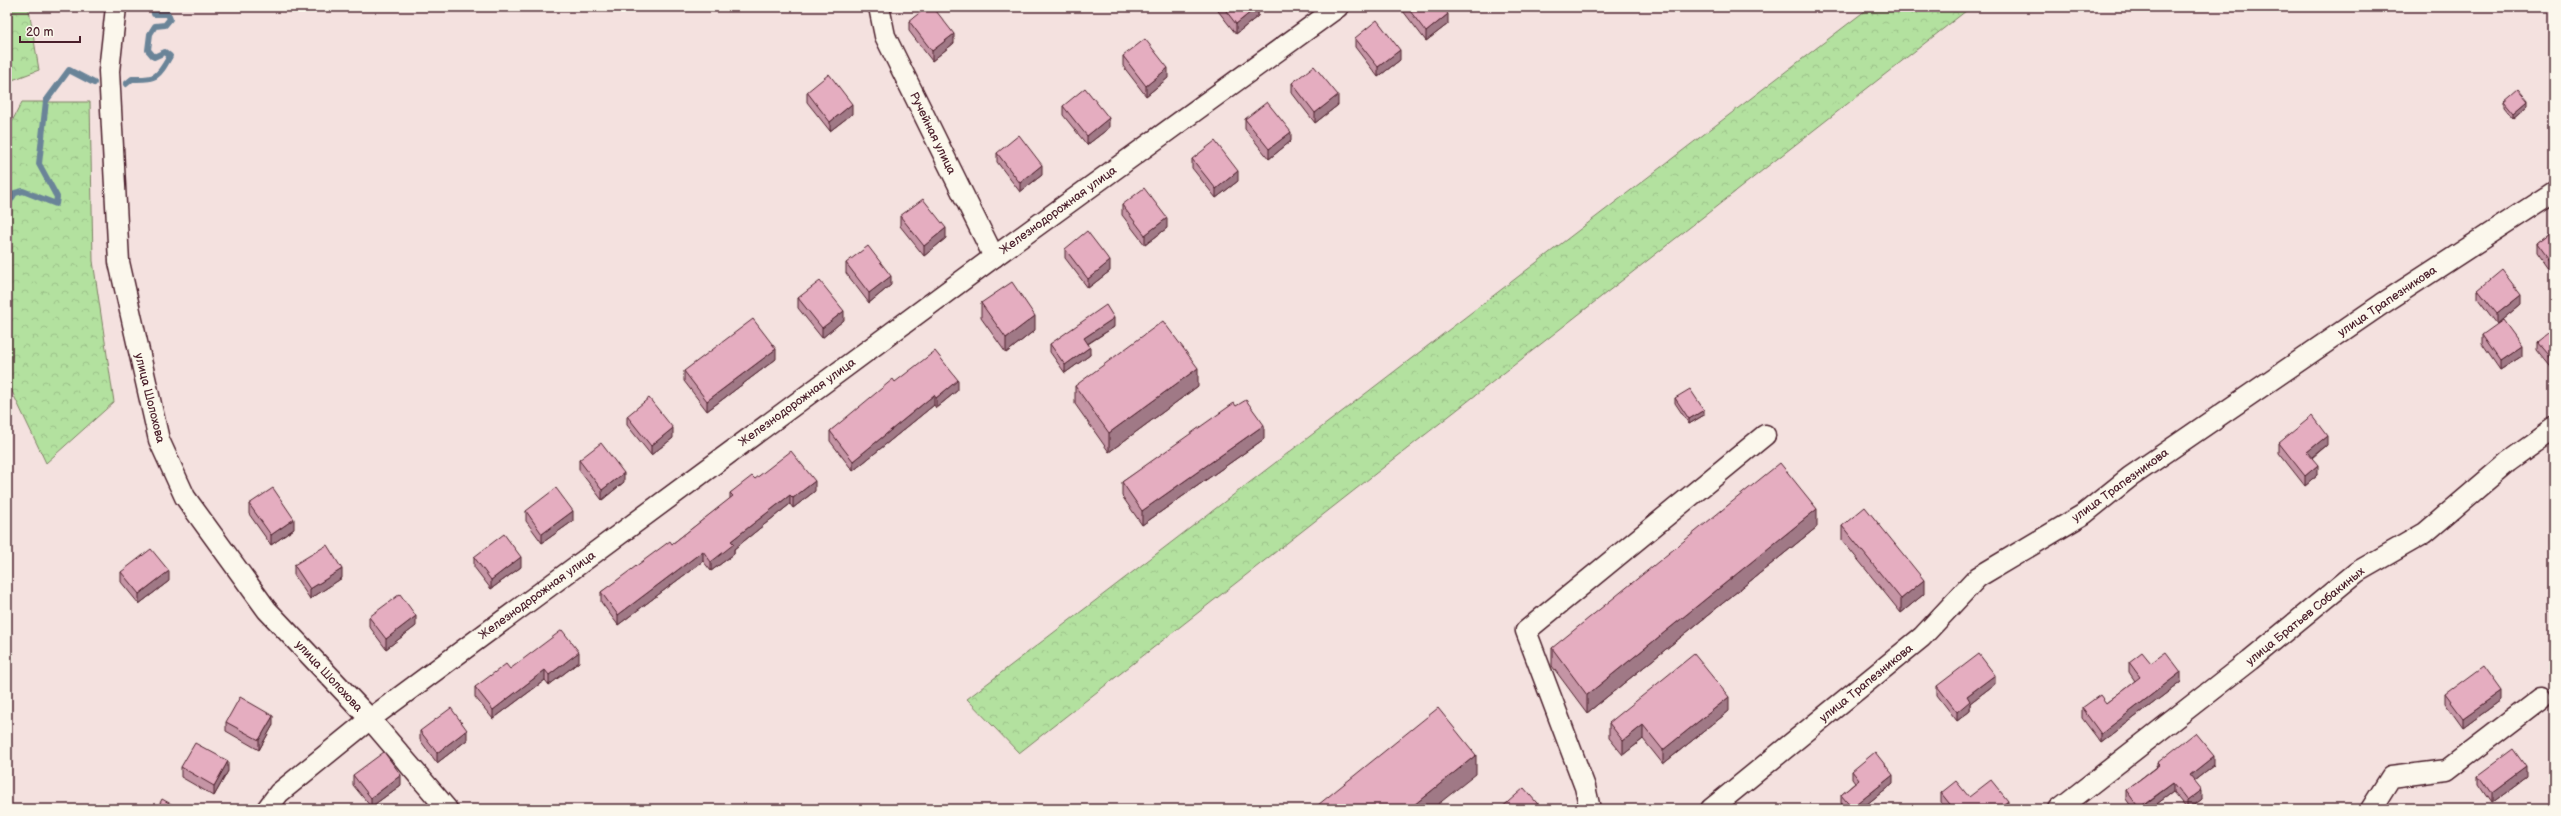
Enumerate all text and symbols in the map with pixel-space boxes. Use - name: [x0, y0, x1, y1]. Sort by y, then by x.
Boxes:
- scale bar: [20, 18, 80, 44]
- text: 20 m: [26, 25, 53, 40]
- street label: Ручейная улица: [906, 90, 959, 177]
- street label: Железнодорожная улица: [997, 163, 1120, 258]
- street label: улица Трапезникова: [2335, 263, 2440, 340]
- street label: улица Шолохова: [131, 352, 168, 445]
- street label: Железнодорожная улица: [736, 355, 859, 450]
- street label: улица Трапезникова: [2069, 445, 2172, 526]
- street label: Железнодорожная улица: [476, 548, 599, 643]
- street label: улица Братьев Собакиных: [2243, 564, 2368, 669]
- street label: улица Шолохова: [292, 638, 366, 715]
- street label: улица Трапезникова: [1817, 641, 1916, 726]

